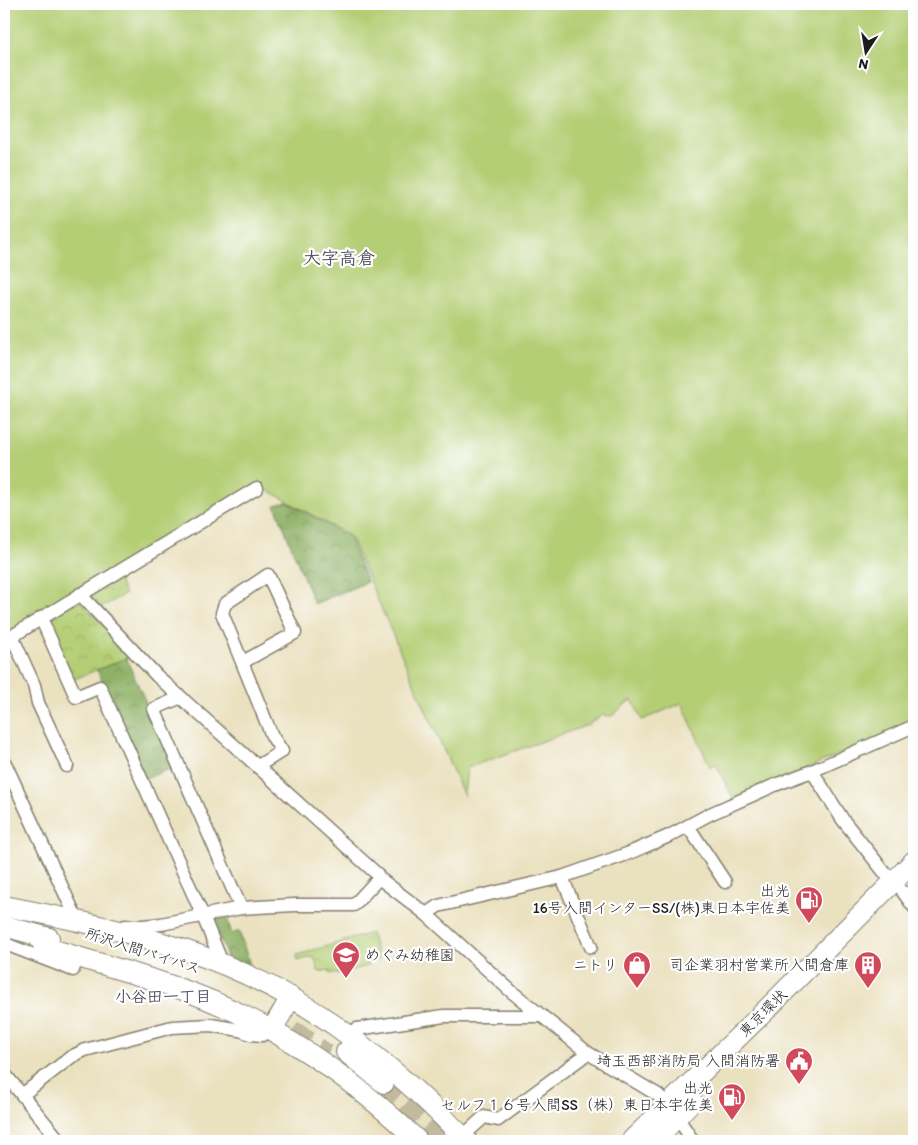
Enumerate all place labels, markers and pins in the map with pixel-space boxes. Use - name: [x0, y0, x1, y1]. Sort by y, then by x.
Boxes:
- place label: 出光 16号入間インターSS/(株)東日本宇佐美: [533, 882, 790, 917]
- fuel station icon: 出光 16号入間インターSS/(株)東日本宇佐美: [794, 885, 824, 924]
- school or university icon: めぐみ幼稚園: [331, 940, 361, 979]
- place label: めぐみ幼稚園: [365, 946, 454, 964]
- shop icon: ニトリ: [622, 950, 652, 989]
- building icon: 司企業羽村営業所入間倉庫: [853, 950, 883, 989]
- place label: ニトリ: [573, 956, 618, 974]
- place label: 司企業羽村営業所入間倉庫: [669, 956, 849, 974]
- public building icon: 埼玉西部消防局 入間消防署: [784, 1046, 814, 1085]
- place label: 埼玉西部消防局 入間消防署: [597, 1052, 780, 1070]
- place label: 出光 セルフ１６号入間SS（株）東日本宇佐美: [441, 1079, 713, 1114]
- fuel station icon: 出光 セルフ１６号入間SS（株）東日本宇佐美: [717, 1082, 747, 1121]

